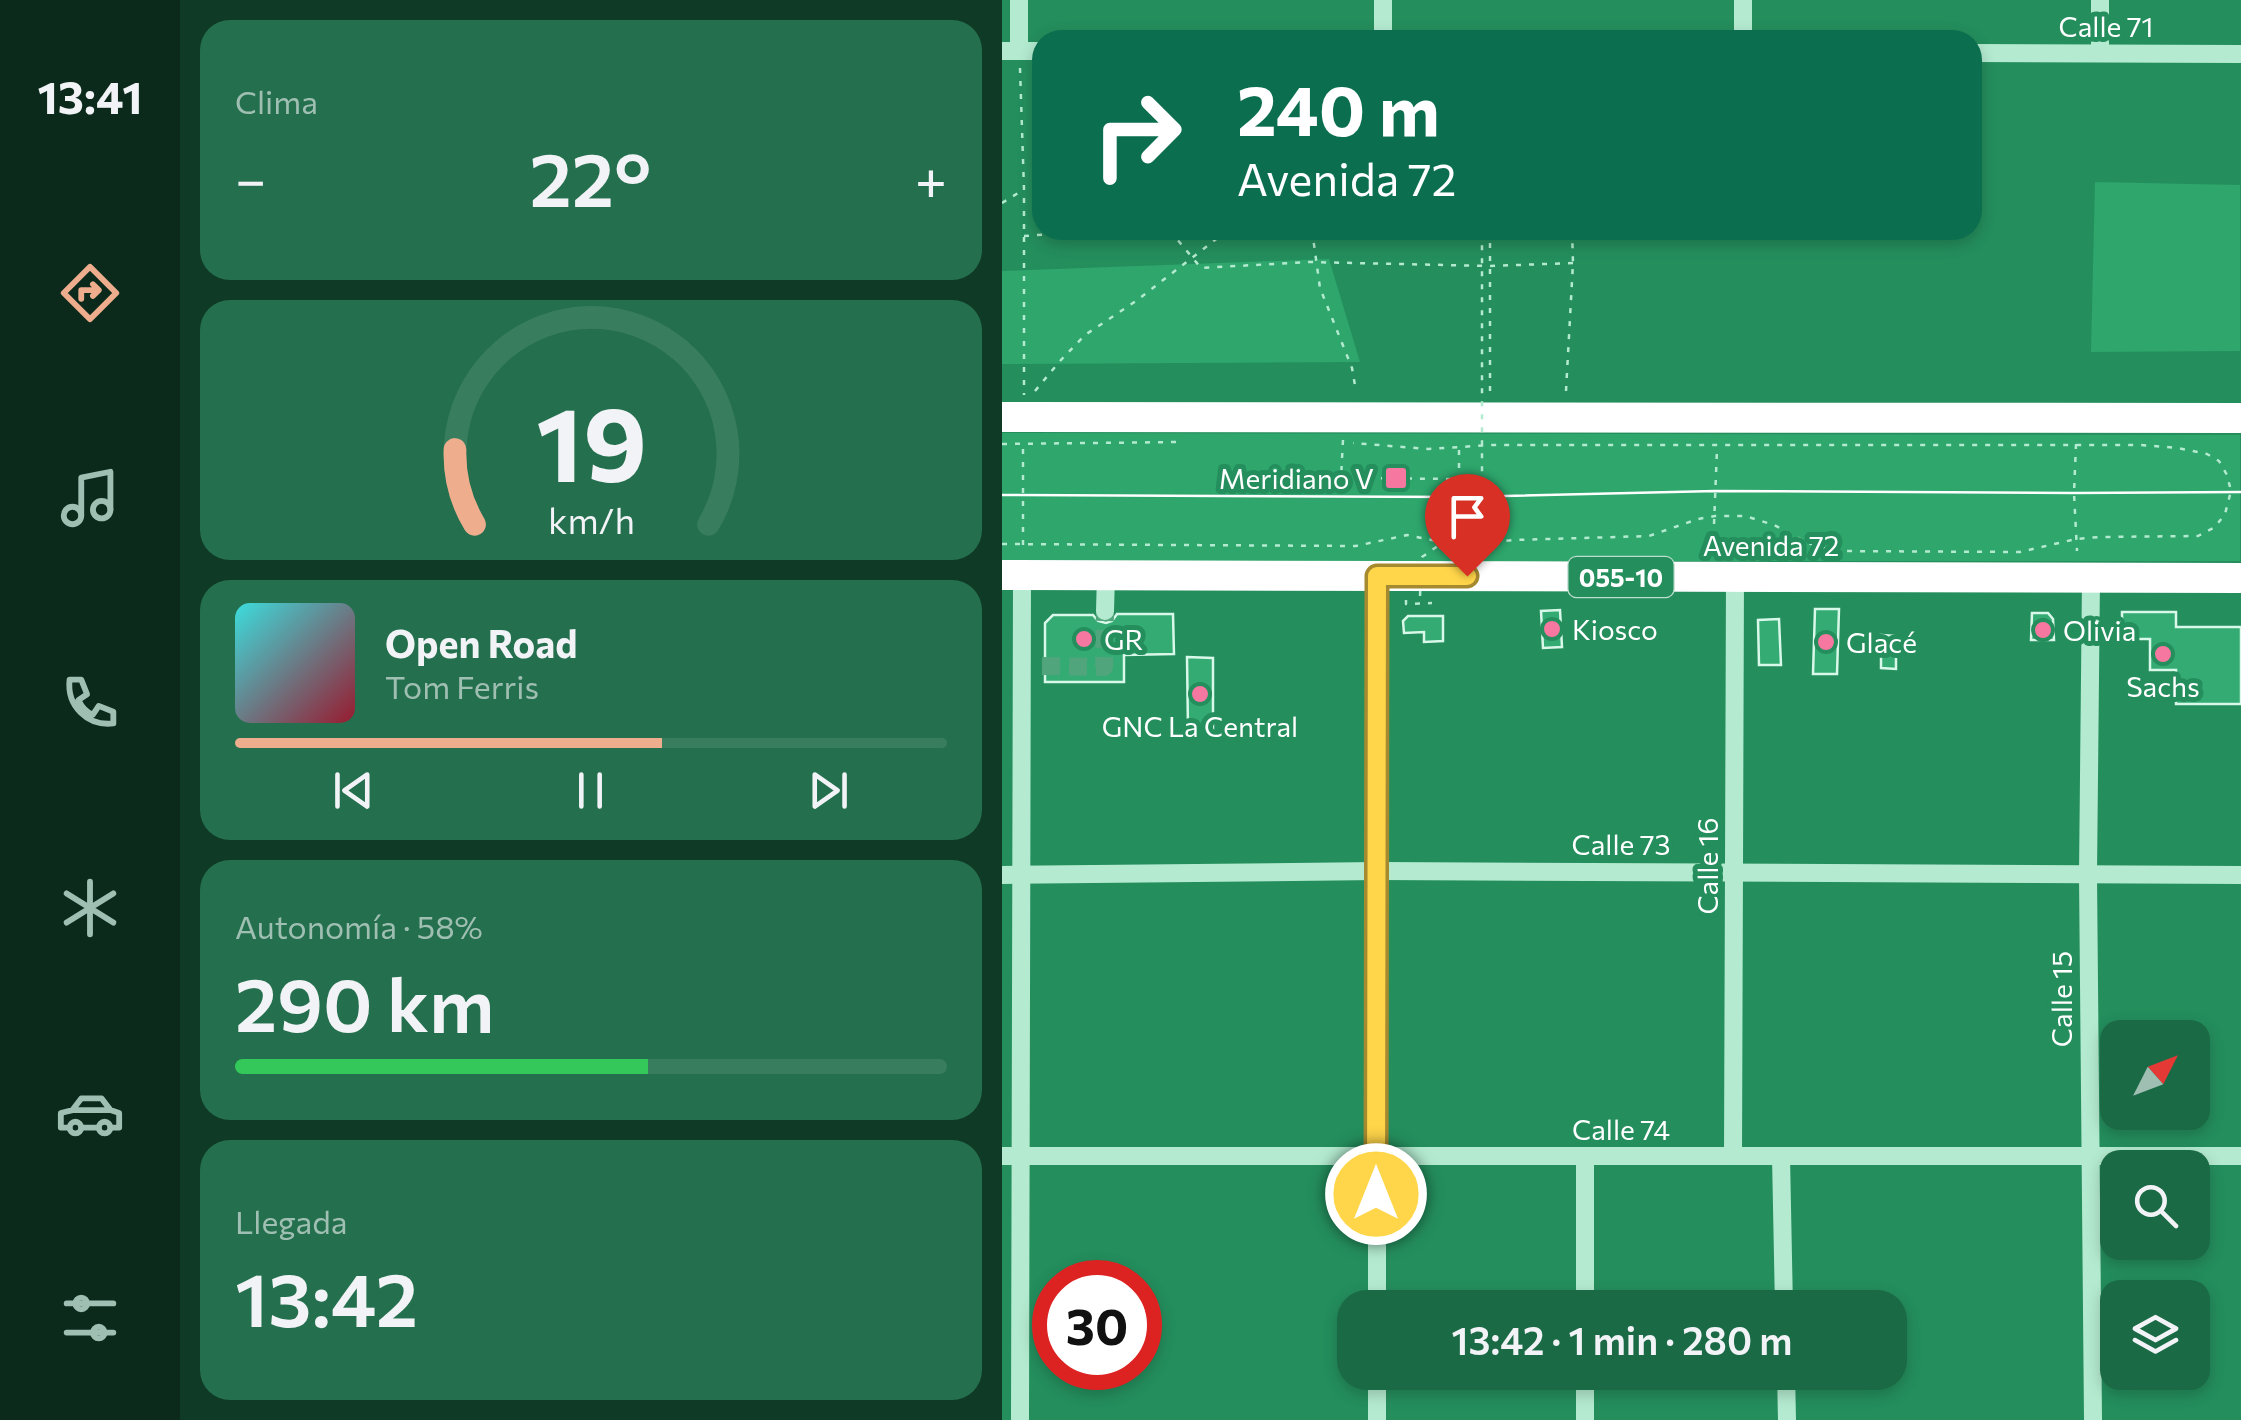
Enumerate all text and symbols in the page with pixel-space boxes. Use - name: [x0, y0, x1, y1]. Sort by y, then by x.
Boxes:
- street label: Calle 71: [2059, 9, 2153, 43]
- text: 240 m: [1237, 65, 1440, 150]
- text: 13:41: [37, 68, 143, 123]
- icon: right: [1072, 70, 1202, 200]
- text: Clima: [235, 81, 318, 121]
- text: 22°: [529, 131, 651, 222]
- text: −: [235, 144, 266, 211]
- text: +: [915, 144, 947, 211]
- text: Avenida 72: [1237, 150, 1457, 205]
- icon: directions: [55, 258, 125, 328]
- text: 19: [535, 376, 647, 503]
- place label: Meridiano V: [1219, 461, 1374, 495]
- icon: music: [55, 463, 125, 533]
- marker: Meridiano V: [1383, 465, 1409, 491]
- pin: [1425, 474, 1510, 577]
- icon: arrive: [1440, 489, 1495, 544]
- text: km/h: [548, 498, 634, 541]
- street label: Avenida 72: [1703, 528, 1839, 562]
- road number: 055-10: [1568, 557, 1674, 597]
- place label: Kiosco: [1572, 612, 1658, 646]
- place label: Olivia: [2063, 613, 2136, 647]
- marker: Kiosco: [1541, 618, 1563, 640]
- text: Open Road: [385, 619, 578, 666]
- marker: Olivia: [2032, 619, 2054, 641]
- place label: GR: [1104, 622, 1143, 656]
- place label: Glacé: [1846, 625, 1917, 659]
- marker: GR: [1073, 628, 1095, 650]
- marker: Glacé: [1815, 631, 1837, 653]
- marker: Sachs: [2152, 643, 2174, 665]
- text: Tom Ferris: [385, 666, 539, 706]
- icon: phone: [55, 668, 125, 738]
- place label: Sachs: [2126, 669, 2200, 703]
- marker: GNC La Central: [1189, 683, 1211, 705]
- place label: GNC La Central: [1102, 709, 1298, 743]
- icon: previous: [326, 763, 381, 818]
- icon: pause: [563, 763, 618, 818]
- icon: next: [801, 763, 856, 818]
- street label: Calle 16: [1690, 817, 1724, 915]
- street label: Calle 73: [1572, 827, 1670, 861]
- icon: climate: [55, 873, 125, 943]
- text: Autonomía · 58%: [235, 906, 483, 946]
- street label: Calle 15: [2044, 951, 2078, 1047]
- text: 290 km: [235, 956, 495, 1047]
- north arrow: [2100, 1020, 2210, 1130]
- map controls: [2100, 1020, 2210, 1390]
- icon: car: [55, 1078, 125, 1148]
- street label: Calle 74: [1572, 1112, 1670, 1146]
- position arrow: [1324, 1142, 1428, 1246]
- button: search: [2100, 1150, 2210, 1260]
- text: Llegada: [235, 1201, 347, 1241]
- text: 13:42: [235, 1251, 418, 1342]
- speed limit sign: 30: [1032, 1260, 1162, 1390]
- button: layers: [2100, 1280, 2210, 1390]
- icon: filters: [55, 1283, 125, 1353]
- text: 13:42 · 1 min · 280 m: [1452, 1316, 1792, 1363]

